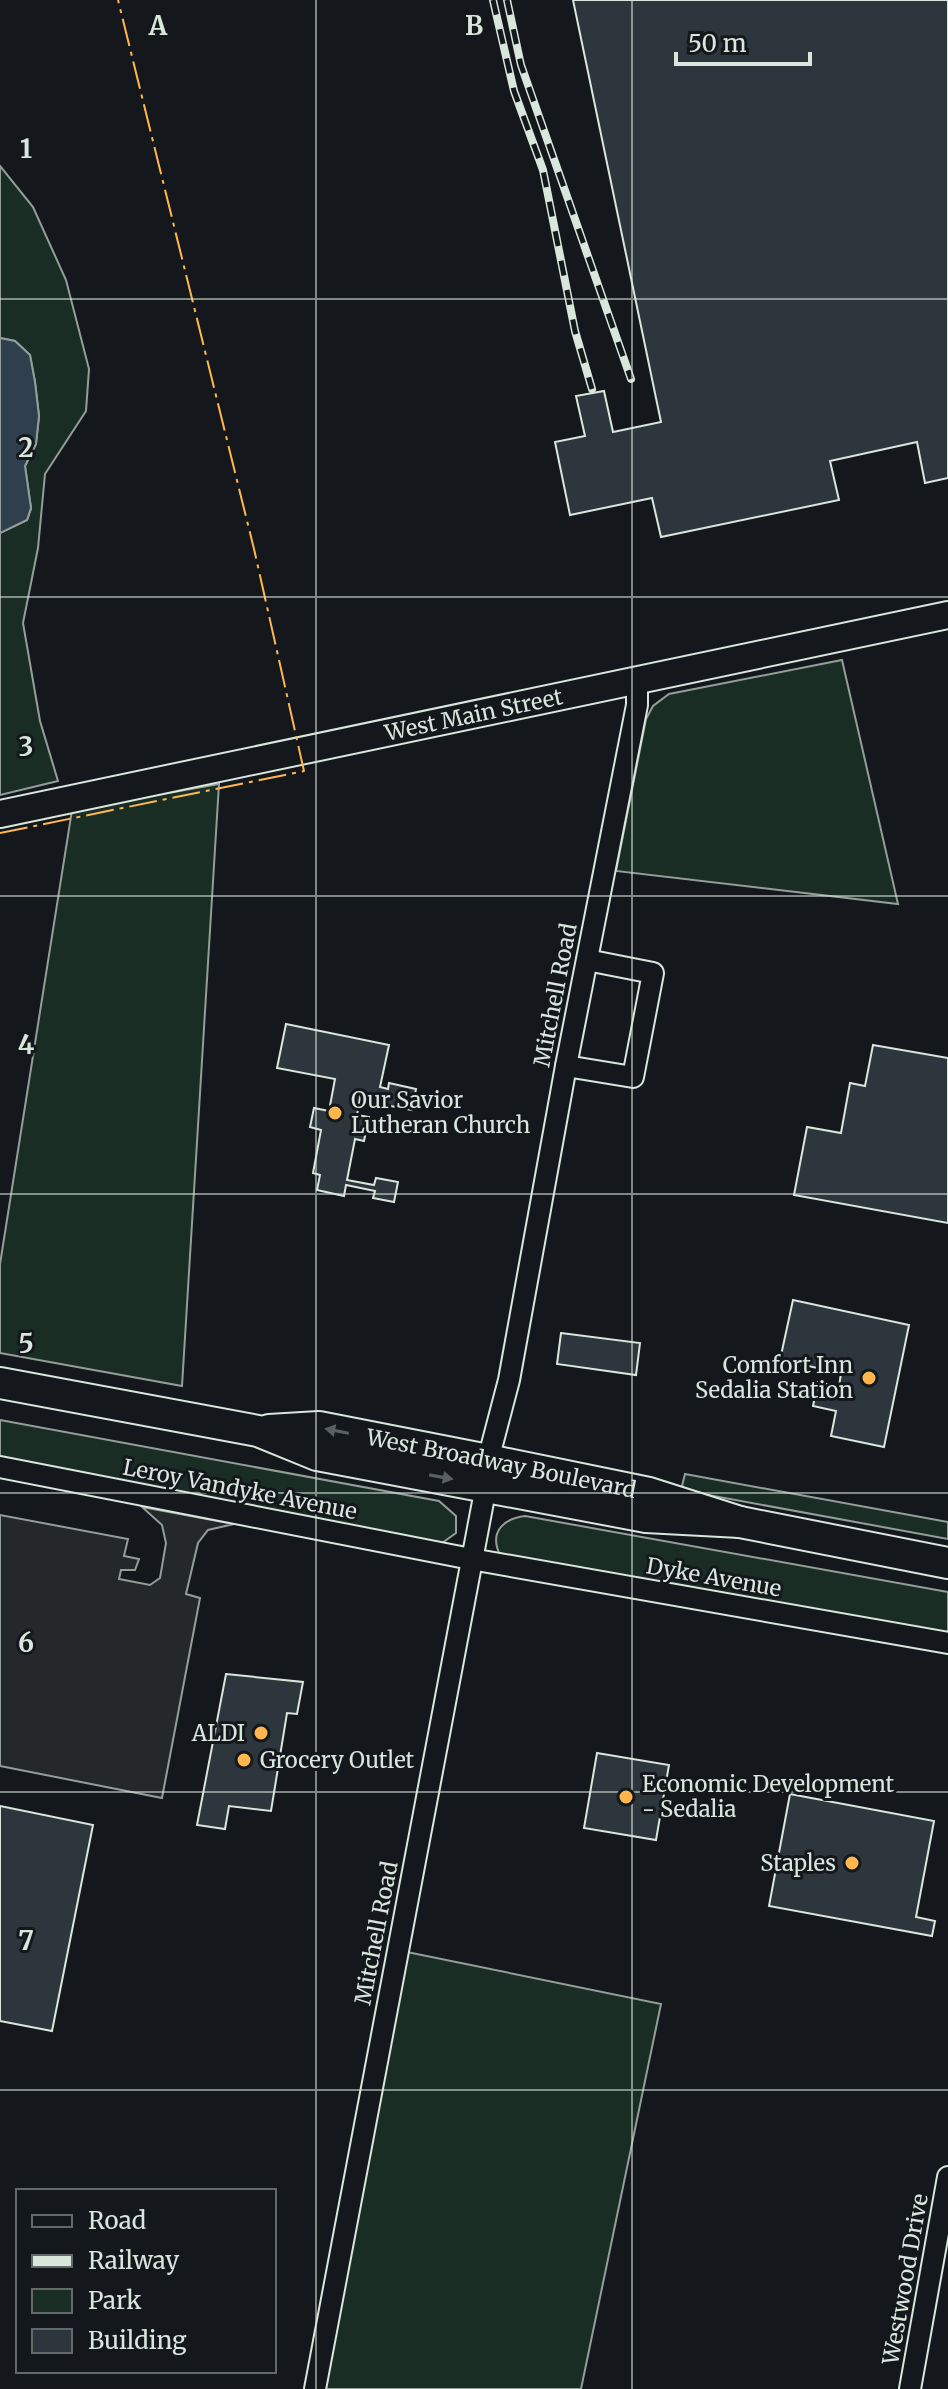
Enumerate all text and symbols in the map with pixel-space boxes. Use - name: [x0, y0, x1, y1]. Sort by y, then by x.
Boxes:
- text: A: [148, 9, 168, 42]
- text: B: [465, 9, 483, 42]
- scale bar: [676, 16, 810, 66]
- text: 50 m: [688, 28, 747, 59]
- text: 1: [20, 132, 32, 165]
- text: 2: [18, 431, 34, 464]
- street label: West Main Street: [381, 682, 565, 747]
- text: 3: [19, 730, 33, 763]
- street label: Mitchell Road: [527, 921, 583, 1069]
- text: 4: [18, 1028, 35, 1061]
- place label: Our Savior Lutheran Church: [351, 1086, 531, 1139]
- marker: Our Savior Lutheran Church: [326, 1104, 344, 1122]
- text: 5: [18, 1327, 34, 1360]
- place label: Comfort Inn Sedalia Station: [695, 1351, 853, 1404]
- marker: Comfort Inn Sedalia Station: [860, 1369, 878, 1387]
- street label: West Broadway Boulevard: [363, 1422, 639, 1504]
- one-way arrow: [324, 1424, 349, 1437]
- street label: Leroy Vandyke Avenue: [121, 1453, 359, 1525]
- one-way arrow: [429, 1472, 454, 1484]
- street label: Dyke Avenue: [644, 1551, 784, 1603]
- text: 6: [18, 1626, 34, 1659]
- place label: ALDI: [191, 1719, 245, 1747]
- marker: ALDI: [252, 1724, 270, 1742]
- place label: Grocery Outlet: [260, 1746, 415, 1774]
- marker: Grocery Outlet: [235, 1751, 253, 1769]
- place label: Economic Development - Sedalia: [642, 1770, 894, 1823]
- marker: Economic Development - Sedalia: [617, 1788, 635, 1806]
- place label: Staples: [760, 1849, 836, 1877]
- marker: Staples: [843, 1854, 861, 1872]
- street label: Mitchell Road: [348, 1859, 404, 2007]
- text: 7: [18, 1924, 34, 1957]
- legend: [16, 2189, 276, 2373]
- street label: Westwood Drive: [876, 2191, 934, 2368]
- text: Road: [88, 2205, 146, 2236]
- text: Railway: [88, 2245, 179, 2276]
- text: Park: [88, 2285, 142, 2316]
- text: Building: [88, 2325, 187, 2356]

